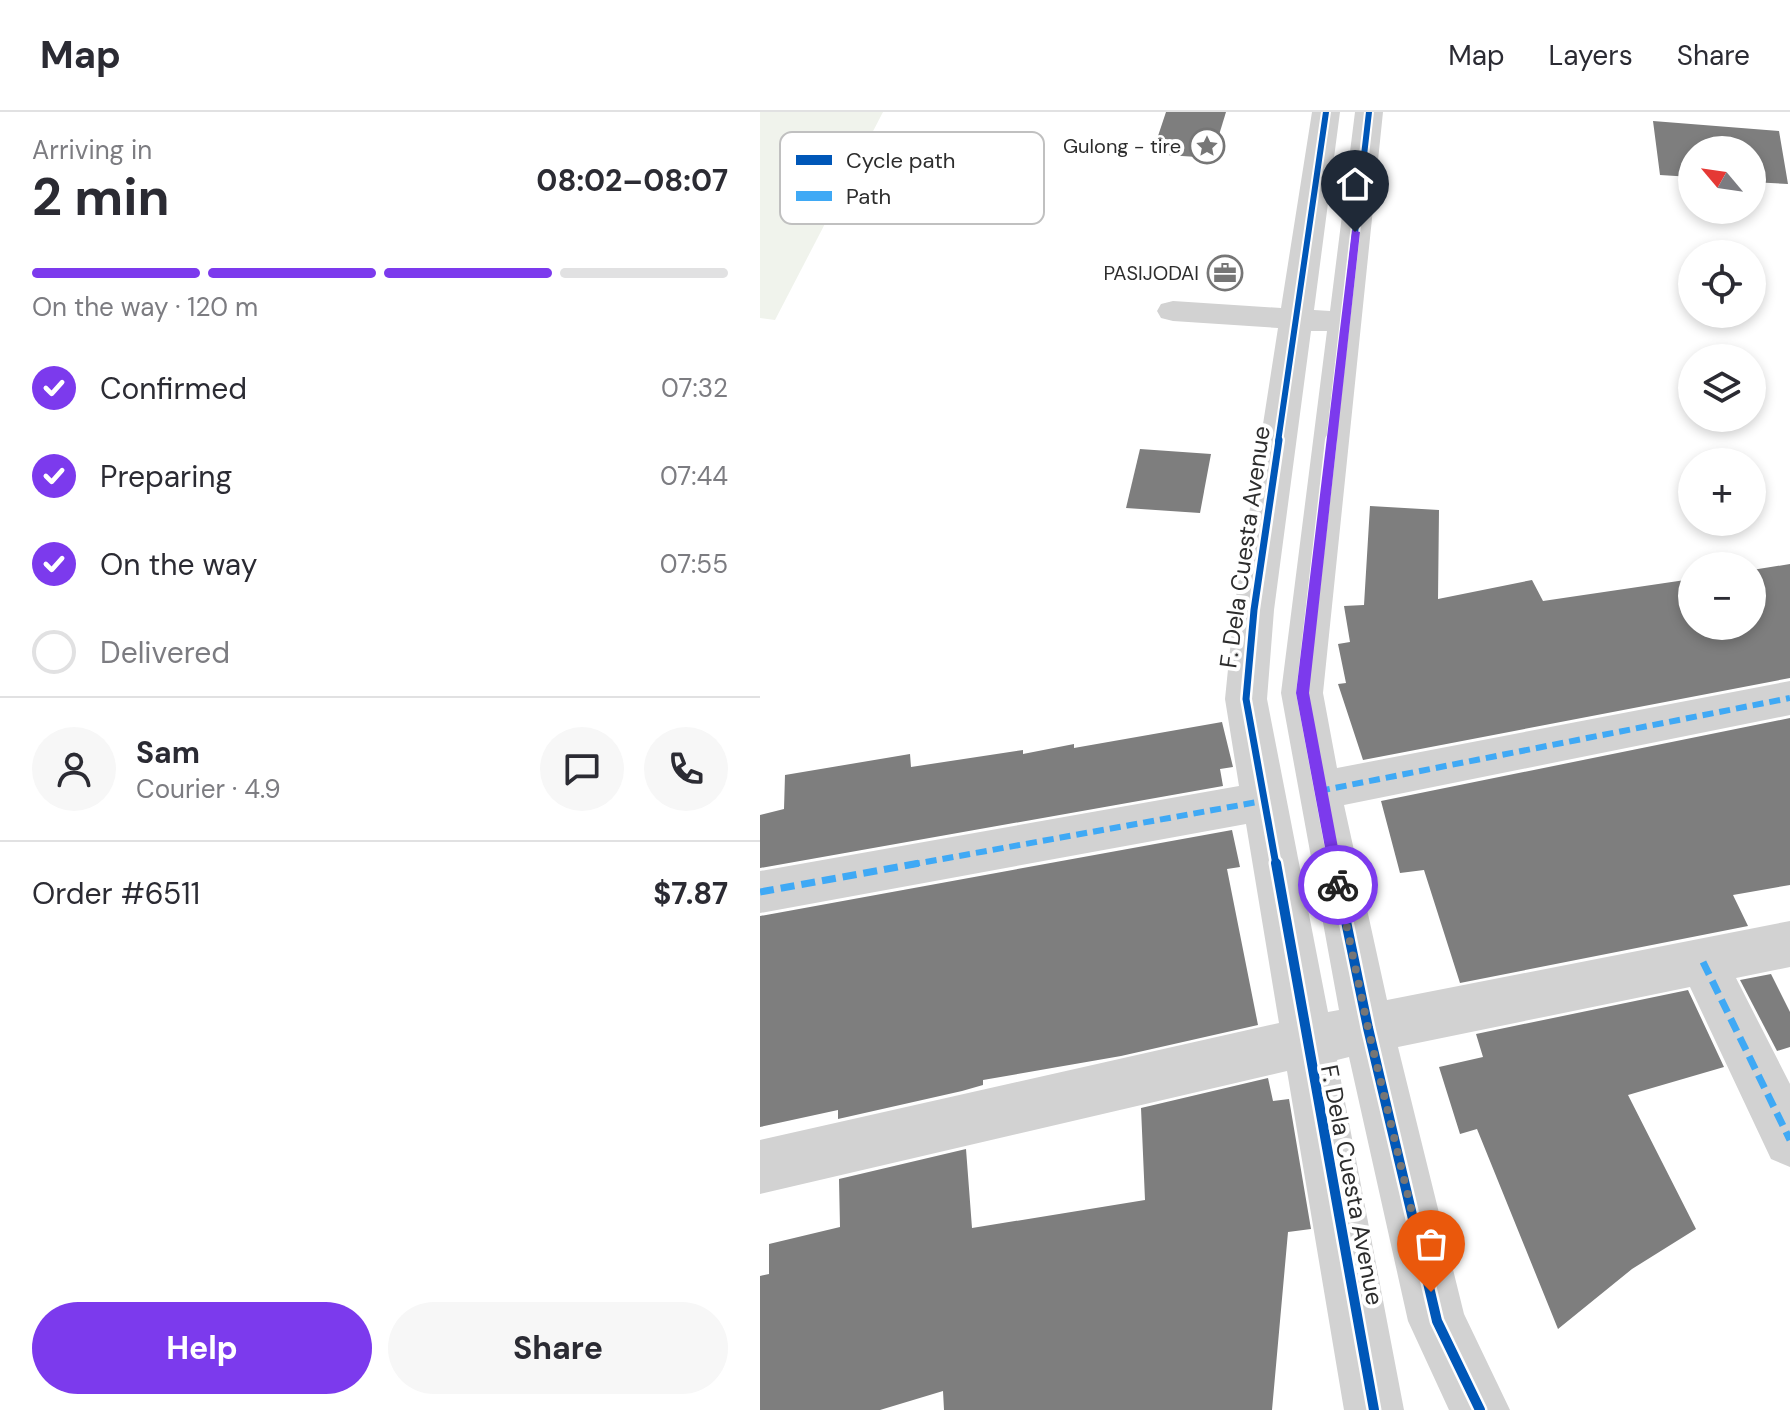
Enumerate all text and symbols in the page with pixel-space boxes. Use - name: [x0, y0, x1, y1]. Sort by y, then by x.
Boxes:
- text: Map: [40, 30, 121, 80]
- text: Map: [1448, 37, 1505, 74]
- text: Layers: [1549, 37, 1633, 74]
- text: Share: [1677, 37, 1750, 74]
- place icon: Gulong - tire: [1188, 127, 1226, 165]
- legend: [780, 132, 1044, 224]
- text: Arriving in: [32, 133, 152, 167]
- place label: Gulong - tire: [1063, 133, 1181, 159]
- north arrow: [1678, 136, 1766, 224]
- map controls: [1678, 136, 1766, 640]
- text: Cycle path: [846, 146, 956, 175]
- pin: [1321, 150, 1389, 232]
- text: 08:02–08:07: [536, 161, 728, 200]
- icon: home: [1333, 162, 1377, 206]
- text: 2 min: [32, 163, 170, 231]
- text: Path: [846, 182, 891, 211]
- button: locate: [1678, 240, 1766, 328]
- office icon: PASIJODAI: [1206, 254, 1244, 292]
- place label: PASIJODAI: [1103, 260, 1199, 286]
- text: On the way · 120 m: [32, 290, 258, 324]
- button: layers: [1678, 344, 1766, 432]
- icon: check: [32, 366, 76, 410]
- text: Confirmed: [100, 369, 247, 408]
- text: 07:32: [661, 371, 728, 405]
- street label: F. Dela Cuesta Avenue: [1212, 424, 1277, 670]
- button: +: [1678, 448, 1766, 536]
- icon: check: [32, 454, 76, 498]
- text: Preparing: [100, 457, 232, 496]
- text: 07:44: [660, 459, 728, 493]
- icon: check: [32, 542, 76, 586]
- text: On the way: [100, 545, 257, 584]
- text: 07:55: [660, 547, 728, 581]
- button: −: [1678, 552, 1766, 640]
- text: Delivered: [100, 633, 230, 672]
- button: person: [32, 727, 116, 811]
- button: chat: [540, 727, 624, 811]
- button: phone: [644, 727, 728, 811]
- text: Sam: [136, 733, 200, 772]
- text: Courier · 4.9: [136, 772, 281, 806]
- courier: [1298, 845, 1378, 925]
- icon: bike: [1316, 863, 1360, 907]
- text: Order #6511: [32, 874, 200, 913]
- text: $7.87: [653, 874, 728, 913]
- street label: F. Dela Cuesta Avenue: [1314, 1062, 1391, 1308]
- pin: [1397, 1210, 1465, 1292]
- icon: bag: [1409, 1222, 1453, 1266]
- button: Help: [32, 1302, 372, 1394]
- button: Share: [388, 1302, 728, 1394]

